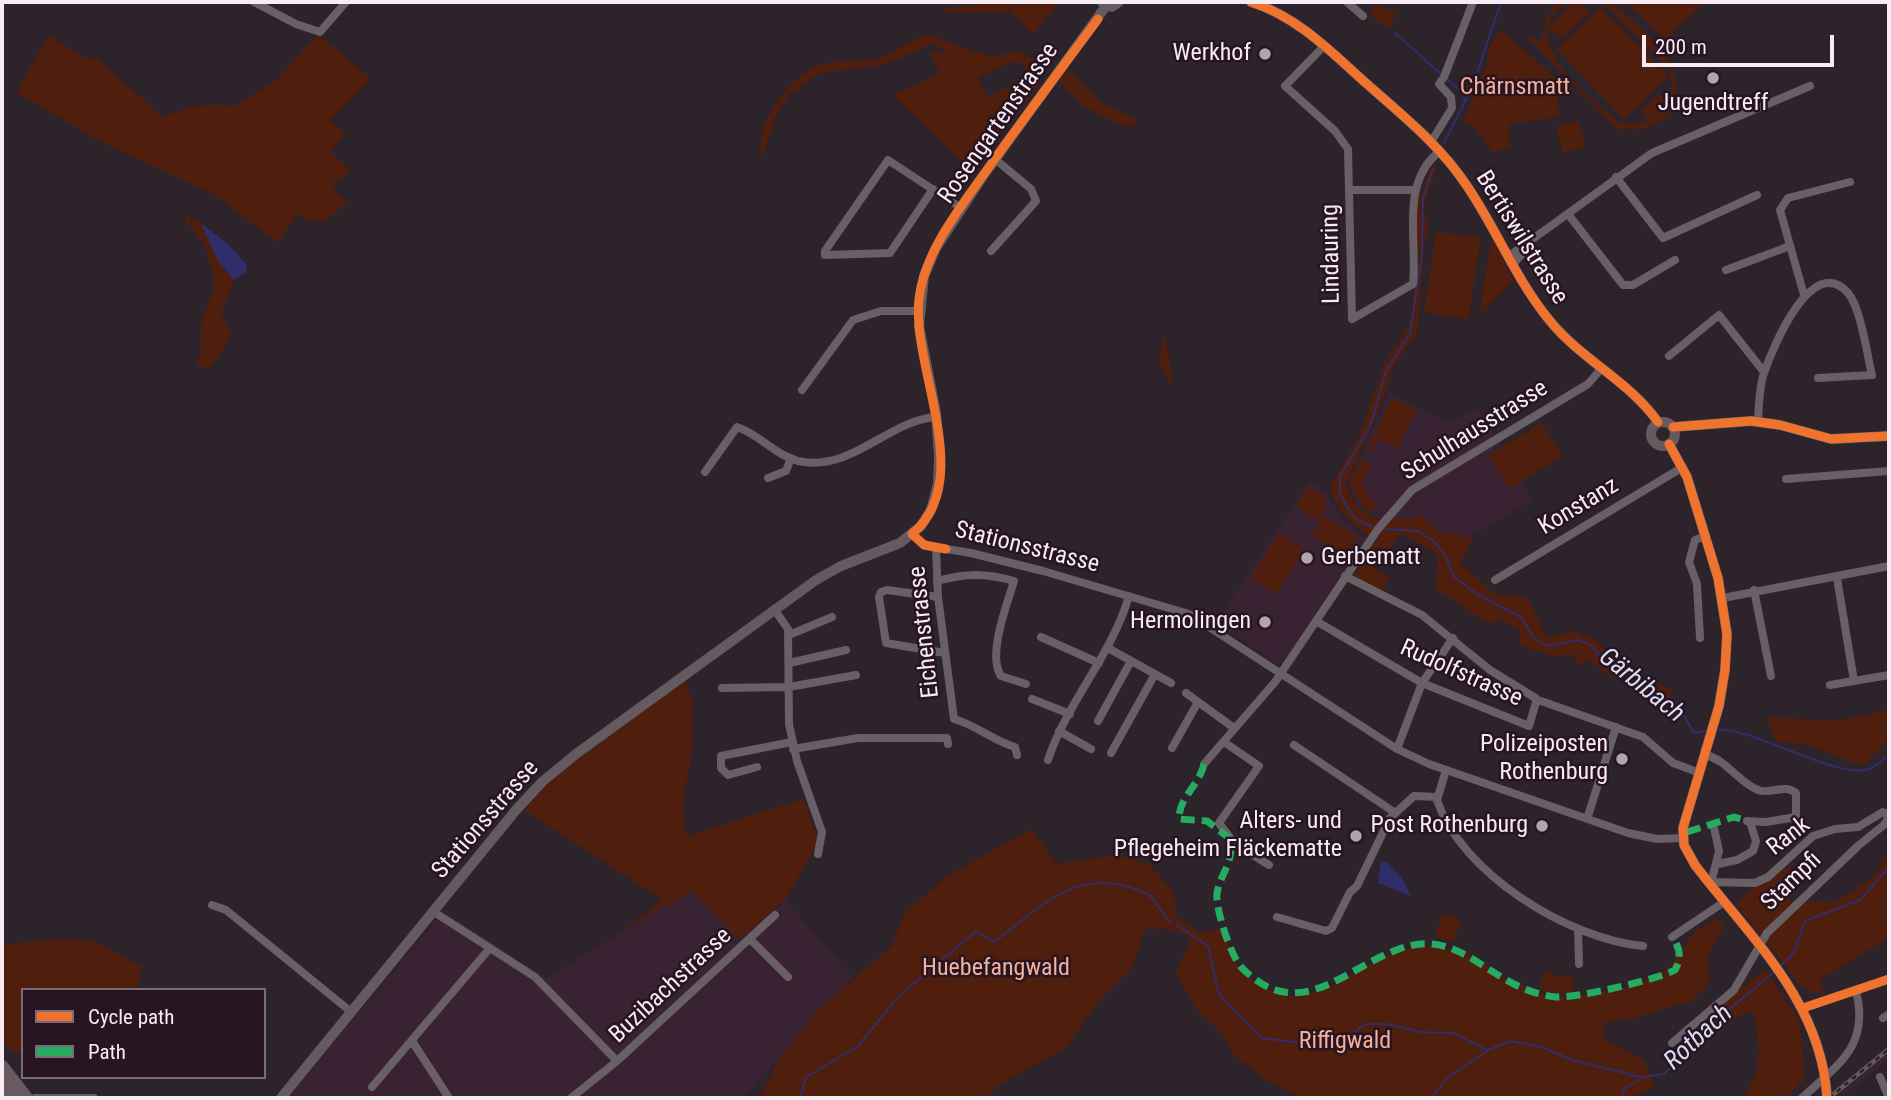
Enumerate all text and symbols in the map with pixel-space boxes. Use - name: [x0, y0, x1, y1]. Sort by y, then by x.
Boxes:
- scale bar: [1646, 21, 1839, 65]
- text: 200 m: [1655, 35, 1707, 59]
- street label: Rosengartenstrasse: [933, 38, 1065, 210]
- place label: Werkhof: [1172, 40, 1251, 68]
- marker: Werkhof: [1257, 46, 1273, 62]
- marker: Jugendtreff: [1705, 70, 1721, 86]
- park label: Chärnsmatt: [1460, 74, 1570, 102]
- place label: Jugendtreff: [1658, 90, 1768, 118]
- street label: Bertiswilstrasse: [1469, 166, 1573, 310]
- street label: Lindauring: [1317, 204, 1347, 304]
- street label: Schulhausstrasse: [1396, 374, 1554, 488]
- street label: Konstanz: [1534, 472, 1624, 542]
- street label: Stationsstrasse: [952, 516, 1102, 580]
- place label: Gerbematt: [1321, 544, 1421, 572]
- marker: Gerbematt: [1299, 550, 1315, 566]
- street label: Eichenstrasse: [904, 565, 946, 699]
- place label: Hermolingen: [1130, 608, 1251, 636]
- marker: Hermolingen: [1257, 614, 1273, 630]
- street label: Rudolfstrasse: [1395, 634, 1527, 714]
- water label: Gärbibach: [1592, 642, 1690, 730]
- place label: Polizeiposten Rothenburg: [1480, 731, 1608, 787]
- marker: Polizeiposten Rothenburg: [1614, 751, 1630, 767]
- street label: Stationsstrasse: [427, 755, 545, 885]
- place label: Alters- und Pflegeheim Fläckematte: [1114, 808, 1342, 864]
- street label: Rank: [1762, 811, 1816, 863]
- place label: Post Rothenburg: [1371, 812, 1528, 840]
- marker: Post Rothenburg: [1534, 818, 1550, 834]
- marker: Alters- und Pflegeheim Fläckematte: [1348, 828, 1364, 844]
- street label: Stampfi: [1756, 846, 1828, 918]
- street label: Buzibachstrasse: [604, 922, 738, 1050]
- park label: Huebefangwald: [922, 955, 1070, 983]
- legend: [21, 988, 266, 1079]
- water label: Rotbach: [1658, 999, 1740, 1077]
- text: Cycle path: [88, 1005, 174, 1029]
- park label: Riffigwald: [1299, 1028, 1391, 1056]
- text: Path: [88, 1040, 126, 1064]

